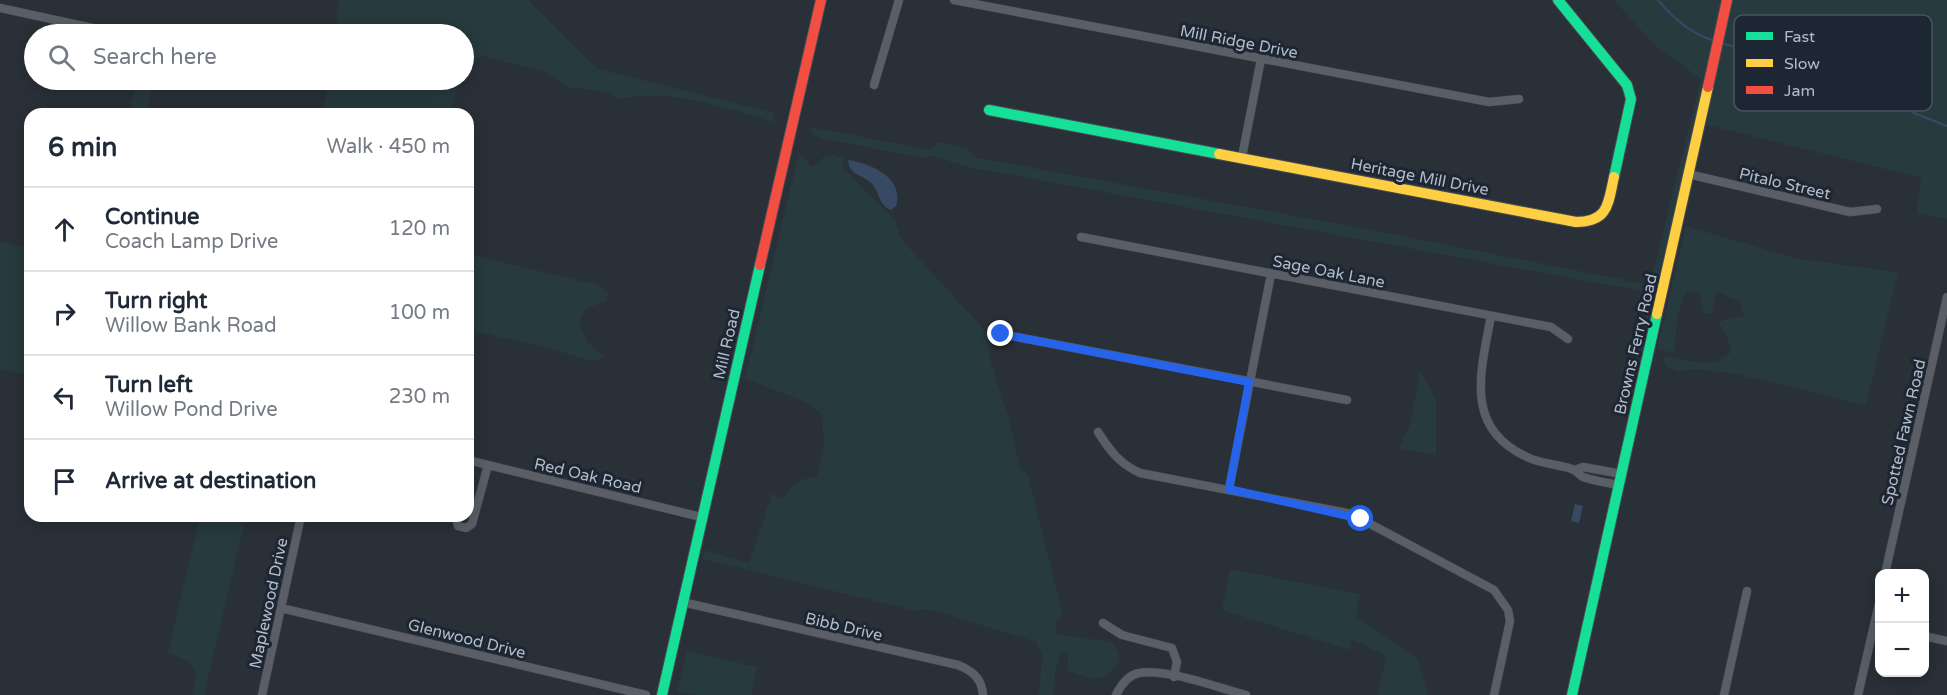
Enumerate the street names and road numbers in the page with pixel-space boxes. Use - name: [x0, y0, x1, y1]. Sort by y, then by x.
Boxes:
- street label: Mill Ridge Drive: [1178, 21, 1299, 63]
- street label: Heritage Mill Drive: [1349, 154, 1491, 200]
- street label: Pitalo Street: [1737, 164, 1832, 204]
- street label: Sage Oak Lane: [1271, 251, 1387, 293]
- street label: Browns Ferry Road: [1610, 272, 1662, 417]
- street label: Mill Road: [709, 307, 745, 381]
- street label: Spotted Fawn Road: [1877, 357, 1930, 507]
- street label: Red Oak Road: [532, 454, 643, 498]
- street label: Maplewood Drive: [245, 536, 293, 670]
- street label: Bibb Drive: [803, 608, 884, 646]
- street label: Glenwood Drive: [406, 615, 528, 663]

